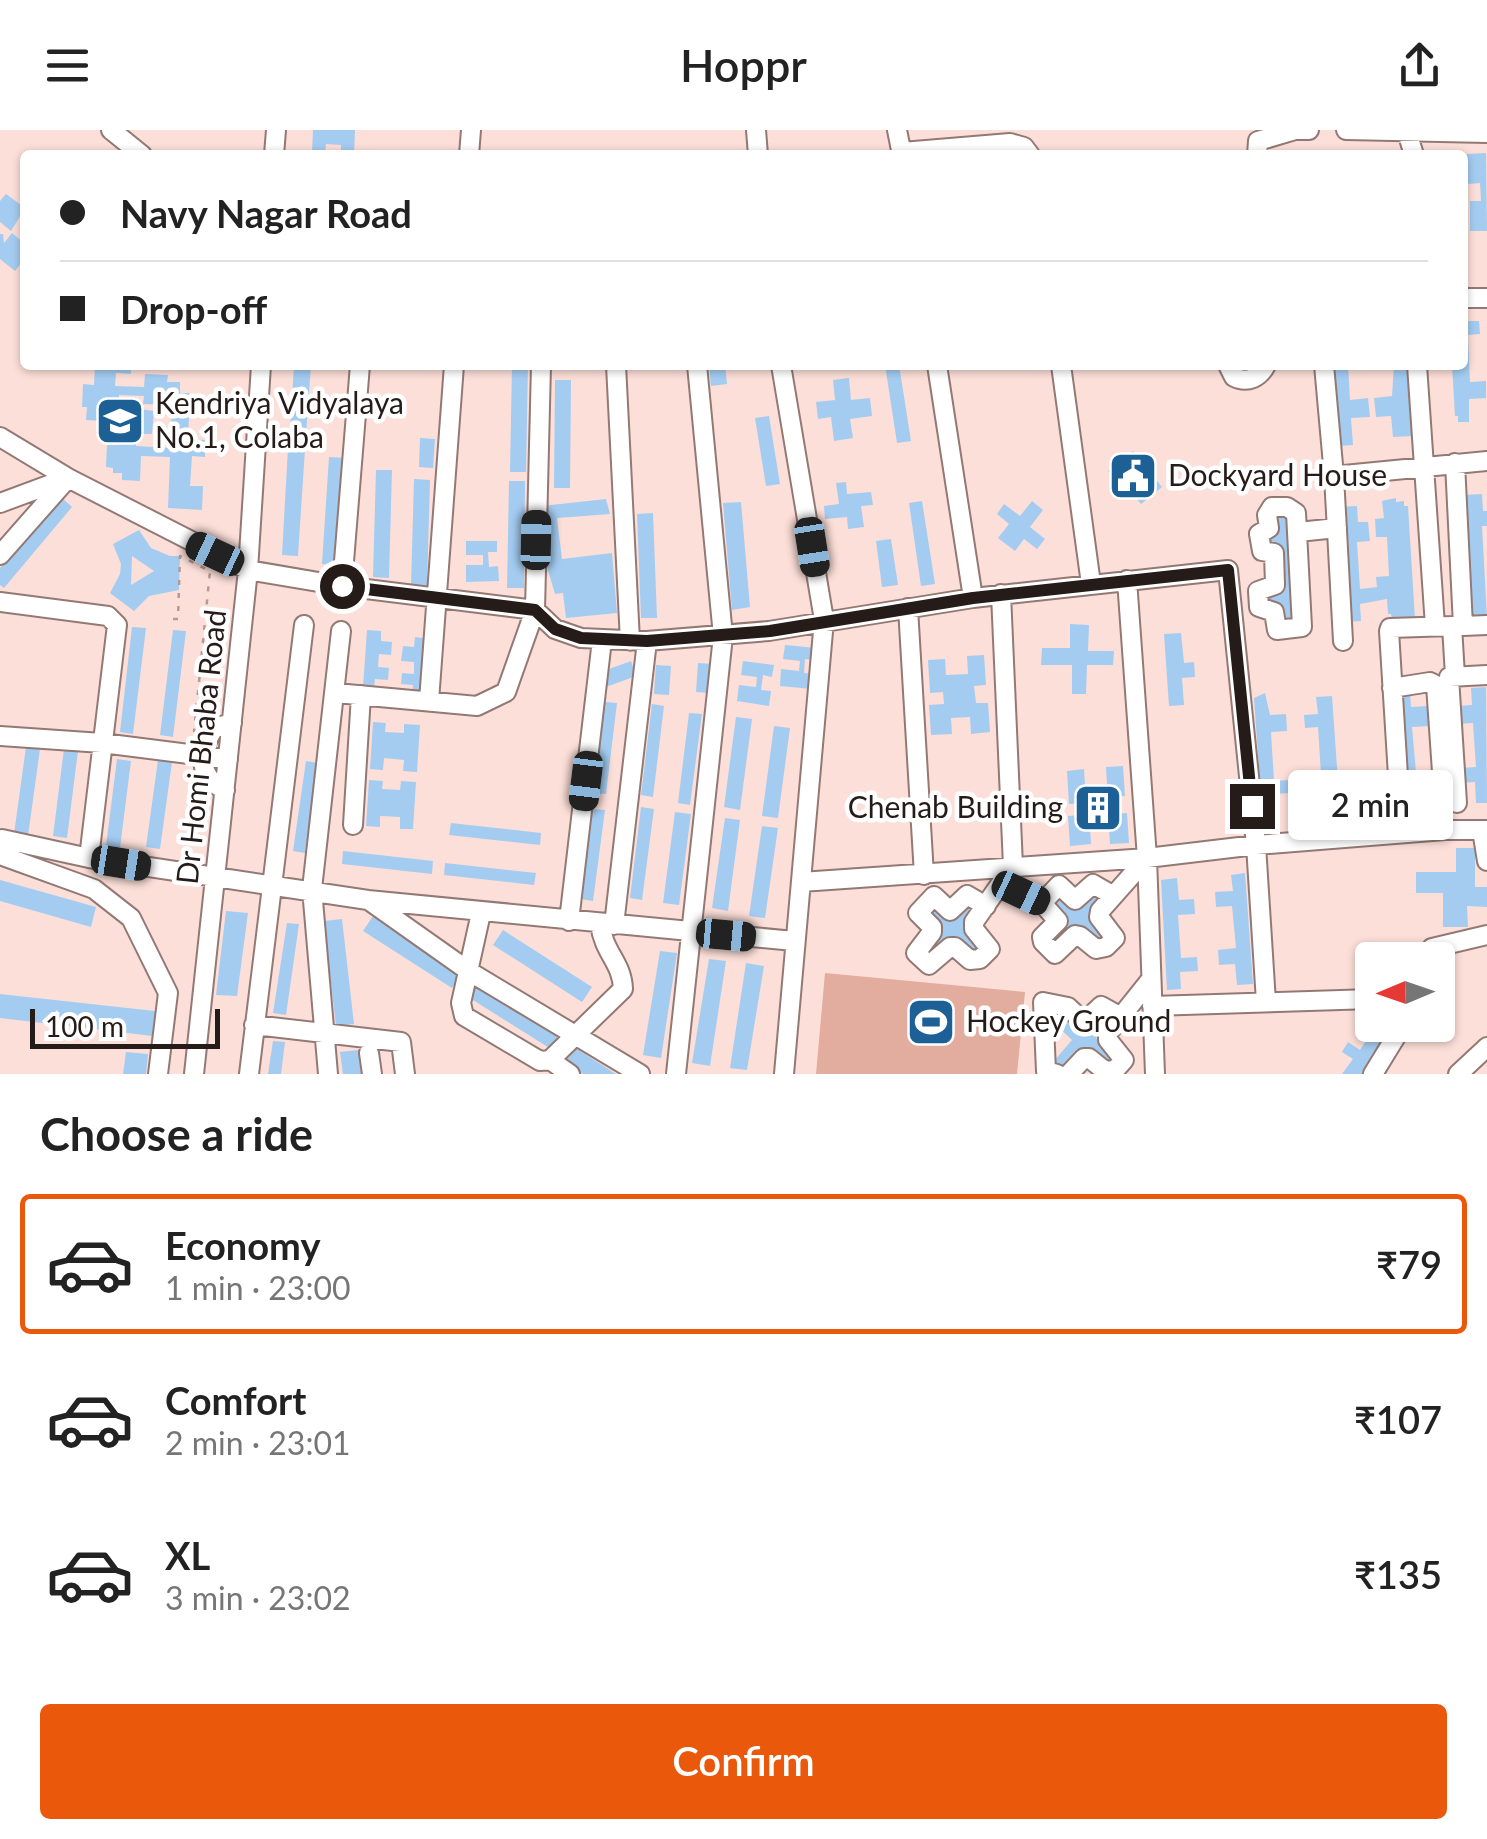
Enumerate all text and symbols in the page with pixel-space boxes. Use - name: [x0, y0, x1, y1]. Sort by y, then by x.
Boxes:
- icon: menu: [40, 38, 95, 93]
- text: Hoppr: [680, 38, 807, 92]
- icon: share: [1392, 38, 1447, 93]
- text: Navy Nagar Road: [120, 190, 412, 236]
- text: Drop-off: [120, 286, 267, 332]
- place label: Kendriya Vidyalaya No.1, Colaba: [155, 384, 404, 454]
- school or university icon: Kendriya Vidyalaya No.1, Colaba: [94, 395, 146, 447]
- public building icon: Dockyard House: [1107, 450, 1159, 502]
- place label: Dockyard House: [1168, 456, 1387, 492]
- car: [520, 510, 552, 570]
- car: [792, 515, 832, 579]
- car: [181, 528, 249, 580]
- route start: [320, 564, 365, 609]
- street label: Dr Homi Bhaba Road: [168, 608, 232, 886]
- car: [567, 749, 605, 813]
- callout: 2 min: [1287, 771, 1452, 841]
- building icon: Chenab Building: [1072, 782, 1124, 834]
- route end: [1230, 784, 1275, 829]
- text: 2 min: [1331, 785, 1410, 824]
- place label: Chenab Building: [848, 788, 1063, 824]
- car: [89, 843, 153, 883]
- car: [987, 867, 1055, 919]
- car: [695, 917, 757, 953]
- north arrow: [1355, 942, 1455, 1042]
- map controls: [1355, 942, 1455, 1042]
- sports icon: Hockey Ground: [905, 996, 957, 1048]
- place label: Hockey Ground: [966, 1002, 1171, 1038]
- scale bar: [30, 1004, 220, 1048]
- text: 100 m: [45, 1009, 124, 1043]
- text: Choose a ride: [40, 1107, 313, 1161]
- icon: car: [45, 1219, 135, 1309]
- text: Economy: [165, 1222, 320, 1268]
- text: ₹79: [1376, 1241, 1442, 1287]
- text: 1 min · 23:00: [165, 1268, 351, 1307]
- icon: car: [45, 1374, 135, 1464]
- text: Comfort: [165, 1377, 306, 1423]
- text: ₹107: [1354, 1396, 1442, 1442]
- text: 2 min · 23:01: [165, 1423, 351, 1462]
- icon: car: [45, 1529, 135, 1619]
- text: XL: [165, 1532, 210, 1578]
- text: ₹135: [1354, 1551, 1442, 1597]
- text: 3 min · 23:02: [165, 1578, 351, 1617]
- button: Confirm: [40, 1704, 1447, 1819]

